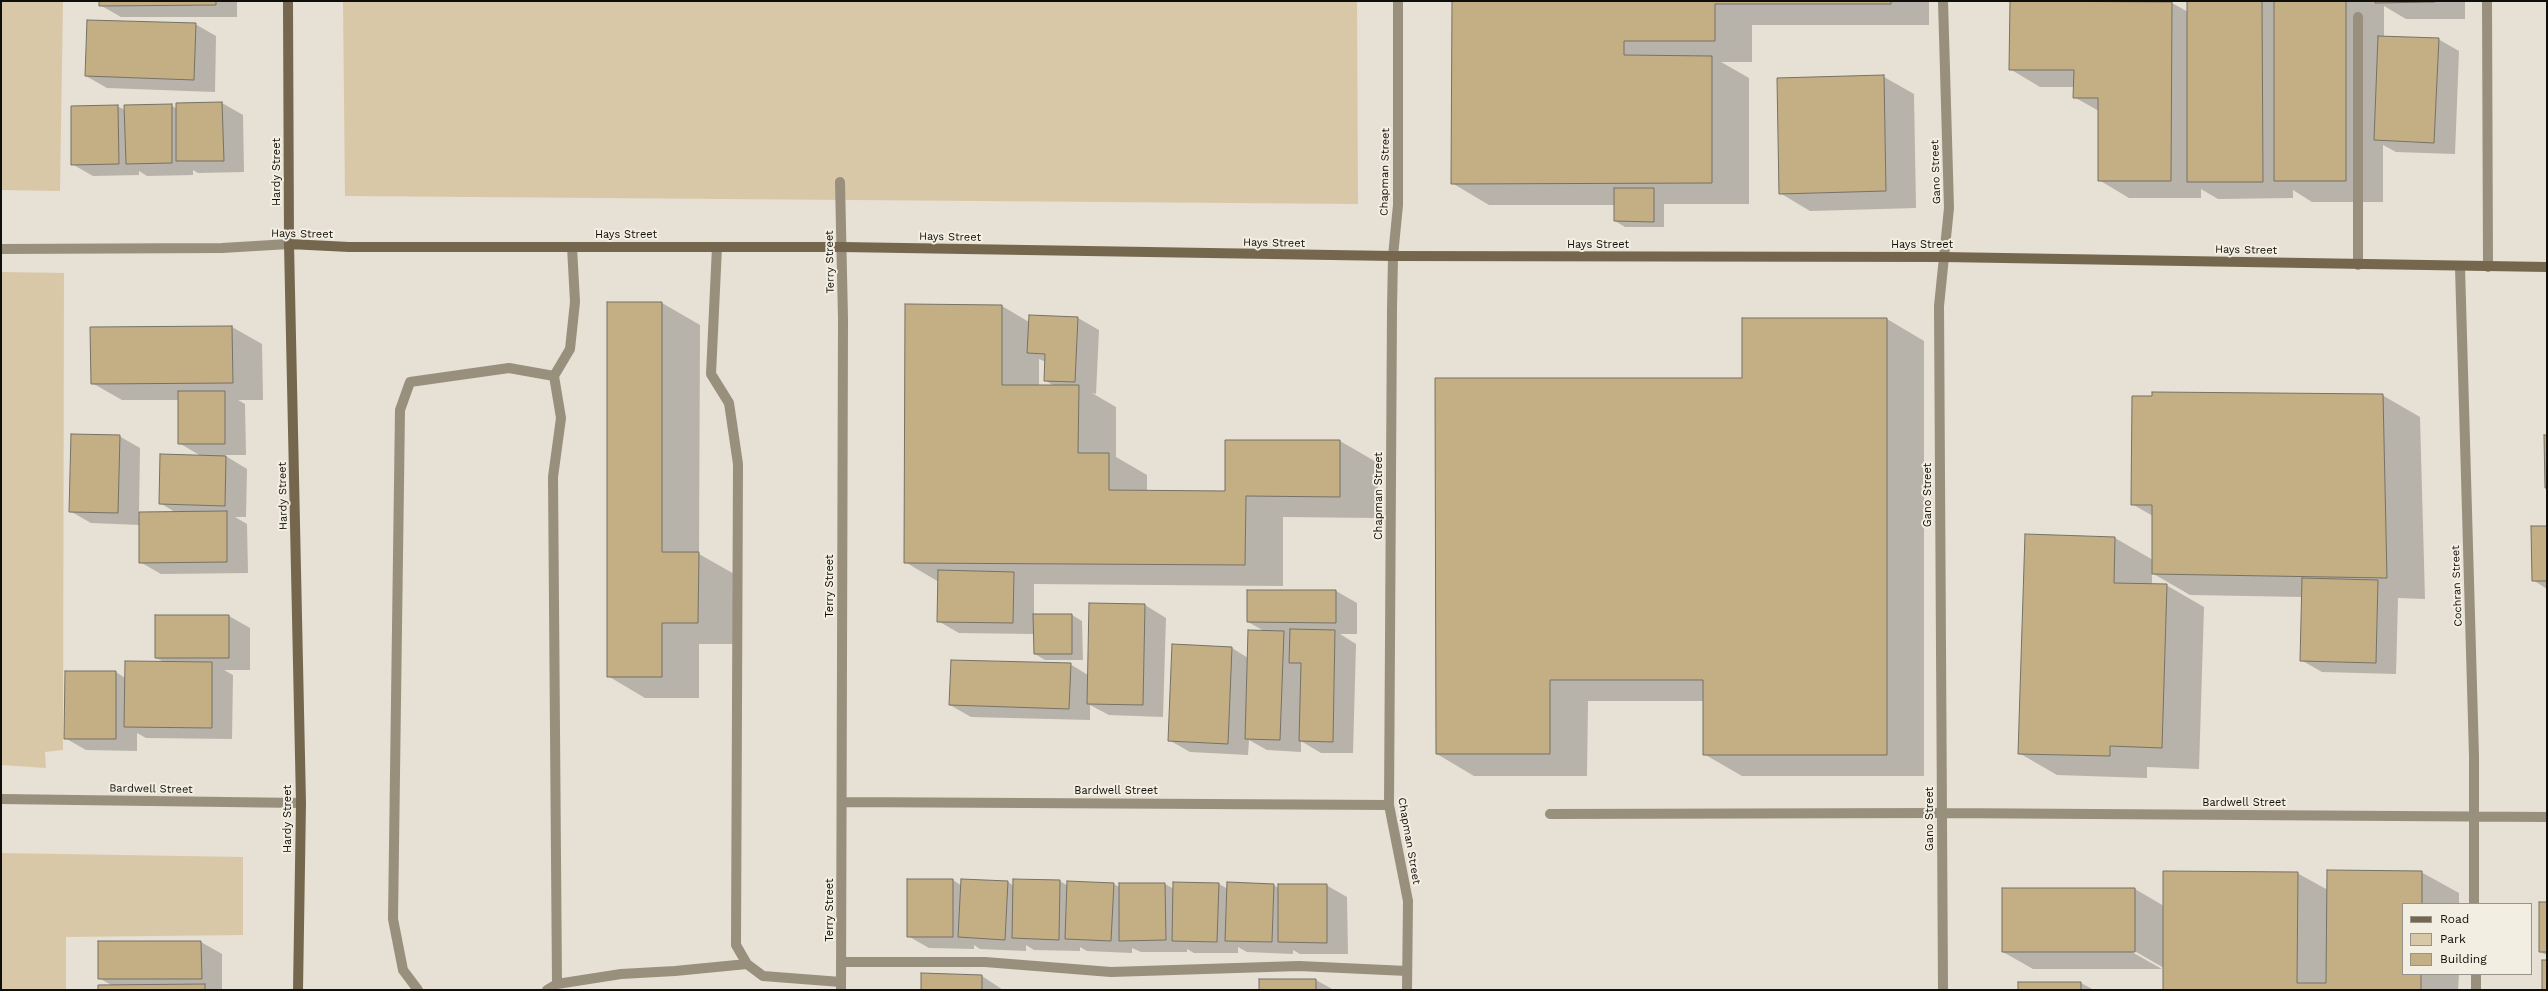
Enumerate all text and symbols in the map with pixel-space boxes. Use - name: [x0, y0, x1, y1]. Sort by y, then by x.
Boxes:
- street label: Chapman Street: [1378, 128, 1392, 216]
- street label: Hardy Street: [270, 138, 284, 206]
- street label: Gano Street: [1928, 140, 1944, 204]
- street label: Hays Street: [271, 227, 333, 241]
- street label: Hays Street: [595, 228, 657, 242]
- street label: Terry Street: [823, 230, 837, 294]
- street label: Hays Street: [919, 230, 981, 244]
- street label: Hays Street: [1243, 236, 1305, 250]
- street label: Hays Street: [1567, 238, 1629, 252]
- street label: Hays Street: [1891, 238, 1953, 252]
- street label: Hays Street: [2215, 243, 2277, 257]
- street label: Chapman Street: [1372, 452, 1386, 540]
- street label: Hardy Street: [276, 462, 290, 530]
- street label: Gano Street: [1921, 463, 1935, 527]
- street label: Cochran Street: [2449, 545, 2465, 627]
- street label: Terry Street: [823, 554, 837, 618]
- street label: Bardwell Street: [109, 782, 193, 796]
- street label: Bardwell Street: [1074, 784, 1158, 798]
- street label: Hardy Street: [281, 785, 295, 853]
- street label: Gano Street: [1923, 787, 1937, 851]
- street label: Bardwell Street: [2202, 796, 2286, 810]
- street label: Chapman Street: [1395, 797, 1423, 885]
- street label: Terry Street: [823, 878, 837, 942]
- legend: [2402, 903, 2532, 975]
- text: Road: [2440, 912, 2469, 926]
- text: Park: [2440, 932, 2466, 946]
- text: Building: [2440, 952, 2487, 966]

